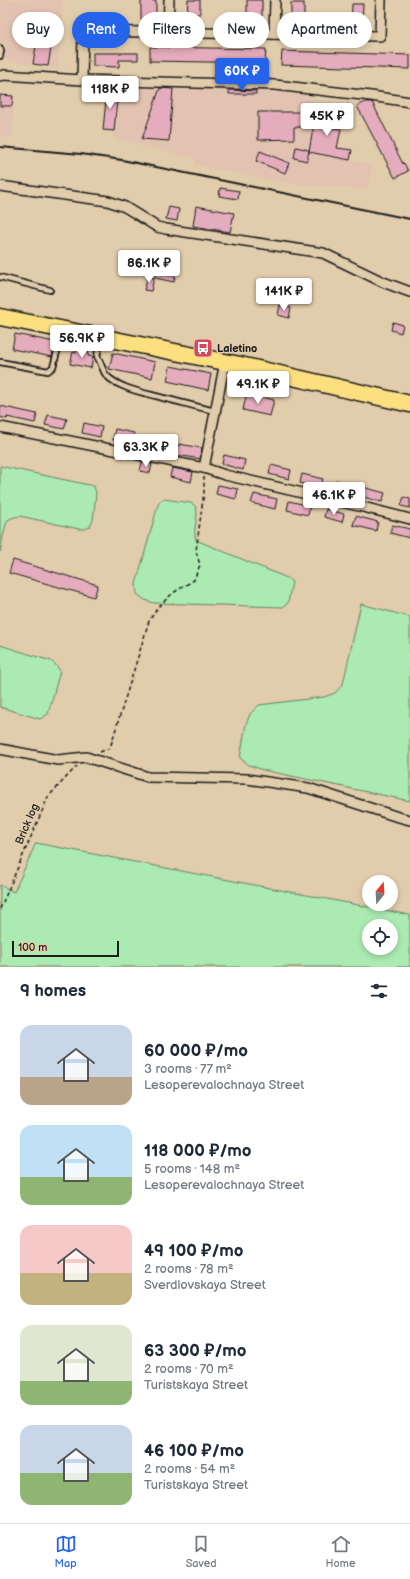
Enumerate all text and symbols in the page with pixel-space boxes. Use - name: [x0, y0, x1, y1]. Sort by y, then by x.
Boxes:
- chip: Buy: [12, 12, 64, 48]
- chip: Rent: [72, 12, 130, 48]
- chip: Filters: [138, 12, 205, 48]
- chip: New: [213, 12, 269, 48]
- chip: Apartment: [277, 12, 372, 48]
- pin: 60K ₽: [214, 58, 270, 92]
- text: 60K ₽: [224, 63, 260, 79]
- pin: 118K ₽: [77, 76, 143, 110]
- text: 118K ₽: [91, 81, 129, 97]
- pin: 45K ₽: [299, 103, 355, 137]
- text: 45K ₽: [309, 108, 345, 124]
- pin: 86.1K ₽: [112, 250, 186, 284]
- text: 86.1K ₽: [127, 255, 171, 271]
- pin: 141K ₽: [251, 278, 317, 312]
- text: 141K ₽: [265, 283, 303, 299]
- pin: 56.9K ₽: [45, 325, 119, 359]
- text: 56.9K ₽: [59, 330, 105, 346]
- bus stop icon: Laletino: [192, 337, 214, 359]
- place label: Laletino: [217, 342, 257, 355]
- pin: 49.1K ₽: [221, 371, 295, 405]
- text: 49.1K ₽: [236, 376, 280, 392]
- pin: 63.3K ₽: [109, 434, 183, 468]
- text: 63.3K ₽: [123, 439, 169, 455]
- pin: 46.1K ₽: [297, 482, 371, 516]
- text: 46.1K ₽: [312, 487, 356, 503]
- street label: Brick log: [13, 802, 41, 846]
- north arrow: [362, 875, 398, 911]
- map controls: [362, 875, 398, 955]
- button: locate: [362, 919, 398, 955]
- scale bar: [12, 939, 119, 958]
- text: 100 m: [18, 941, 47, 954]
- icon: filters: [368, 980, 390, 1002]
- text: 9 homes: [20, 981, 86, 1001]
- icon: home: [52, 1041, 100, 1089]
- text: 60 000 ₽/mo: [144, 1041, 248, 1061]
- text: 3 rooms · 77 m²: [144, 1061, 232, 1077]
- text: Lesoperevalochnaya Street: [144, 1077, 304, 1093]
- icon: home: [52, 1141, 100, 1189]
- text: 118 000 ₽/mo: [144, 1141, 252, 1161]
- text: 5 rooms · 148 m²: [144, 1161, 240, 1177]
- text: Lesoperevalochnaya Street: [144, 1177, 304, 1193]
- icon: home: [52, 1241, 100, 1289]
- text: 49 100 ₽/mo: [144, 1241, 244, 1261]
- text: 2 rooms · 78 m²: [144, 1261, 234, 1277]
- text: Sverdlovskaya Street: [144, 1277, 266, 1293]
- icon: home: [52, 1341, 100, 1389]
- text: 63 300 ₽/mo: [144, 1341, 247, 1361]
- text: 2 rooms · 70 m²: [144, 1361, 234, 1377]
- text: Turistskaya Street: [144, 1377, 248, 1393]
- icon: home: [52, 1441, 100, 1489]
- text: 46 100 ₽/mo: [144, 1441, 244, 1461]
- text: 2 rooms · 54 m²: [144, 1461, 235, 1477]
- text: Turistskaya Street: [144, 1477, 248, 1493]
- tab: Map: [55, 1533, 77, 1570]
- tab: Saved: [186, 1533, 217, 1570]
- tab: Home: [326, 1533, 355, 1570]

